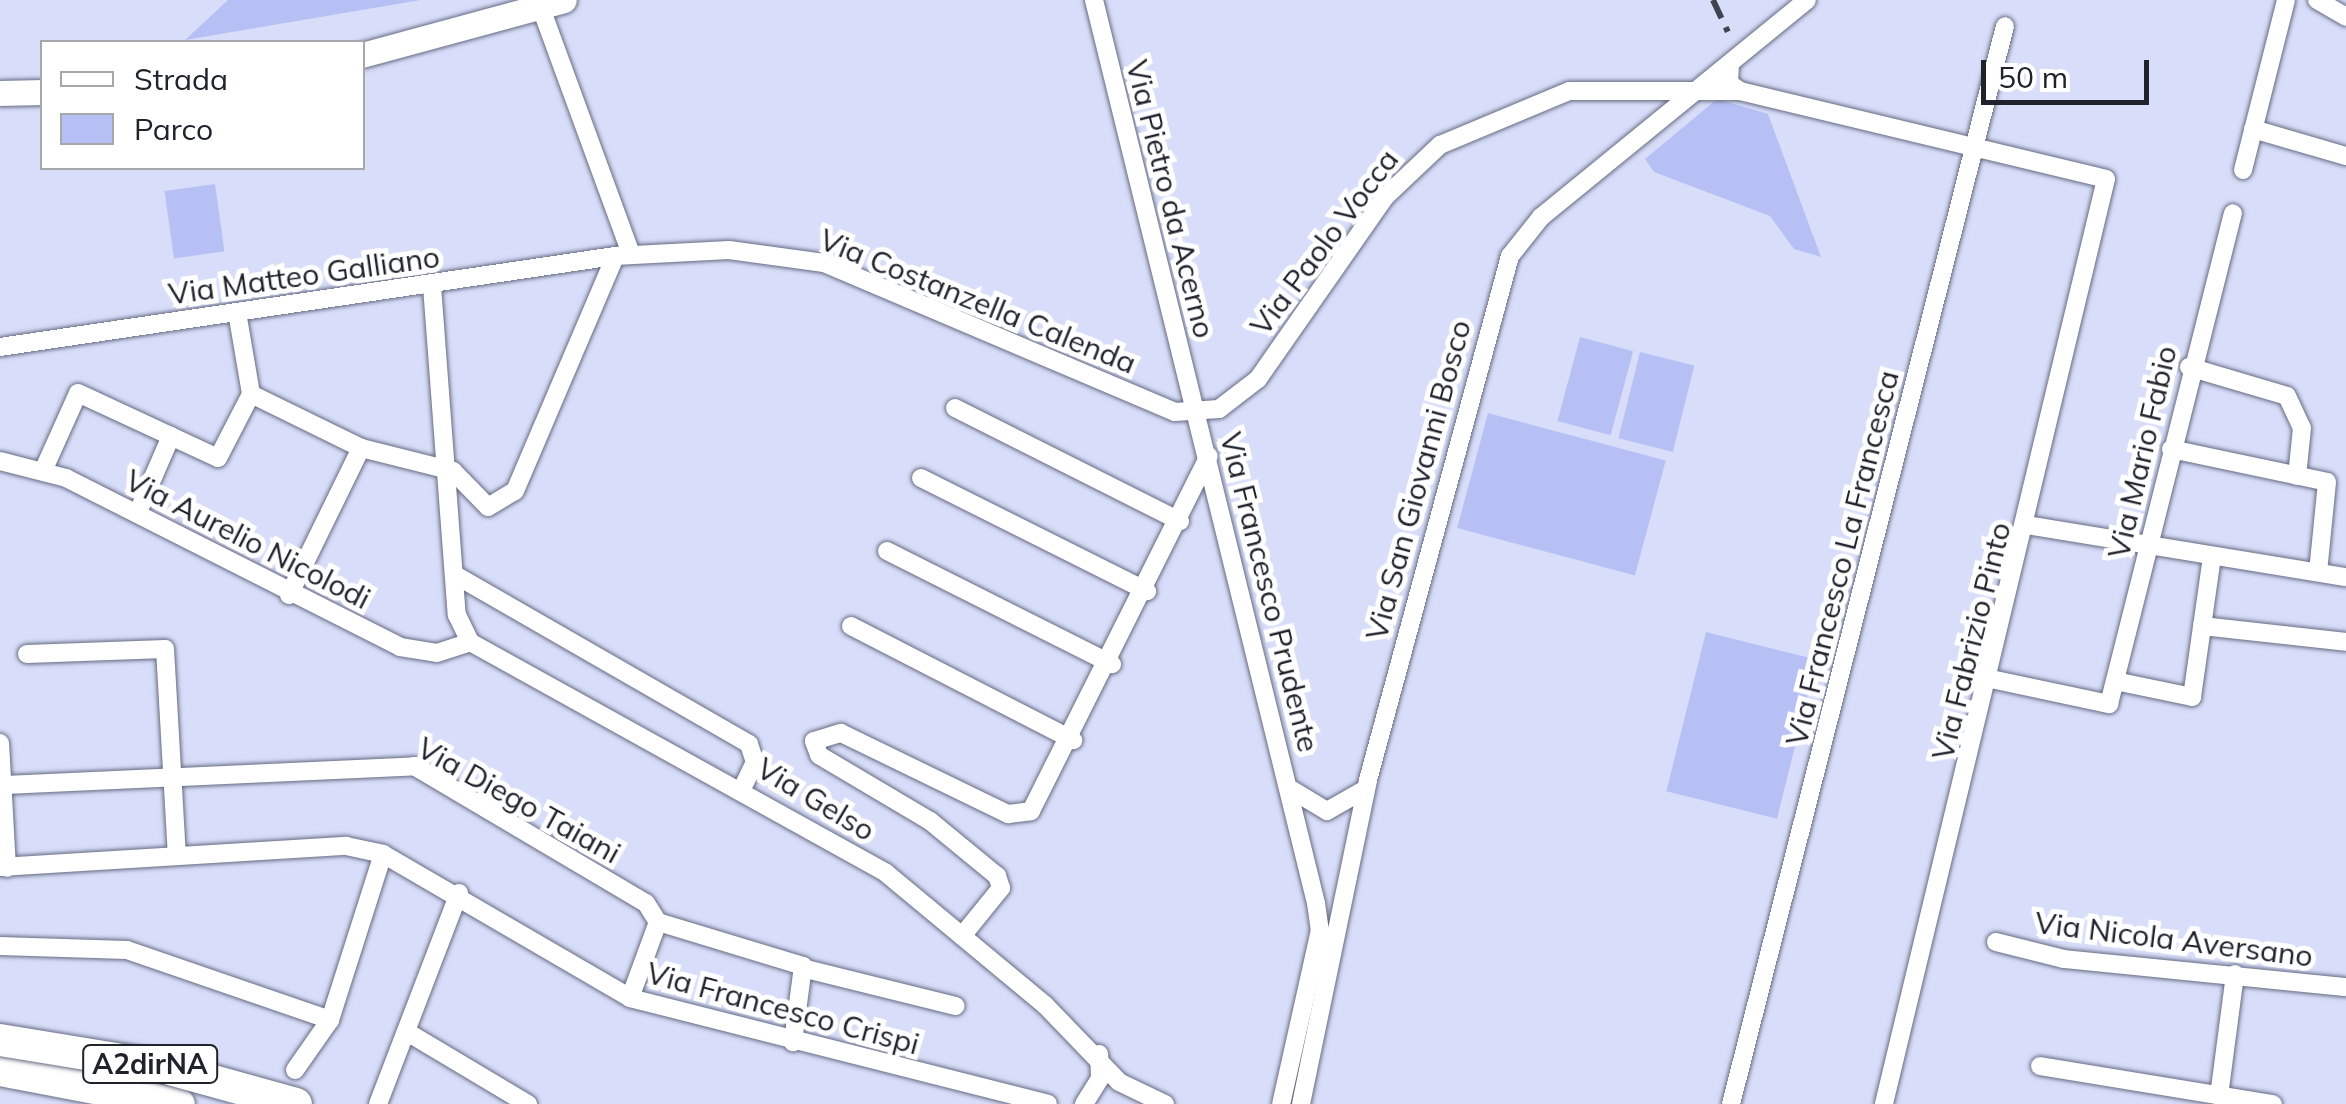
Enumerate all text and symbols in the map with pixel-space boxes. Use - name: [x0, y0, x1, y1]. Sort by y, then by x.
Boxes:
- legend: [40, 40, 365, 170]
- scale bar: [1986, 40, 2154, 102]
- street label: Via Pietro da Acerno: [1119, 56, 1223, 342]
- text: 50 m: [1998, 58, 2068, 96]
- text: Strada: [134, 60, 228, 98]
- text: Parco: [134, 110, 213, 148]
- street label: Via Paolo Vocca: [1242, 142, 1406, 342]
- street label: Via Costanzella Calenda: [815, 221, 1141, 381]
- street label: Via Matteo Galliano: [166, 238, 442, 312]
- street label: Via San Giovanni Bosco: [1358, 316, 1478, 644]
- street label: Via Mario Fabio: [2100, 342, 2184, 562]
- street label: Via Francesco La Francesca: [1778, 367, 1906, 749]
- street label: Via Francesco Prudente: [1213, 428, 1327, 756]
- street label: Via Aurelio Nicolodi: [119, 462, 377, 616]
- street label: Via Fabrizio Pinto: [1924, 518, 2018, 764]
- street label: Via Diego Taiani: [411, 729, 627, 871]
- street label: Via Gelso: [750, 750, 882, 848]
- street label: Via Nicola Aversano: [2033, 904, 2315, 974]
- street label: Via Francesco Crispi: [643, 954, 923, 1062]
- road number: A2dirNA: [80, 1041, 220, 1087]

